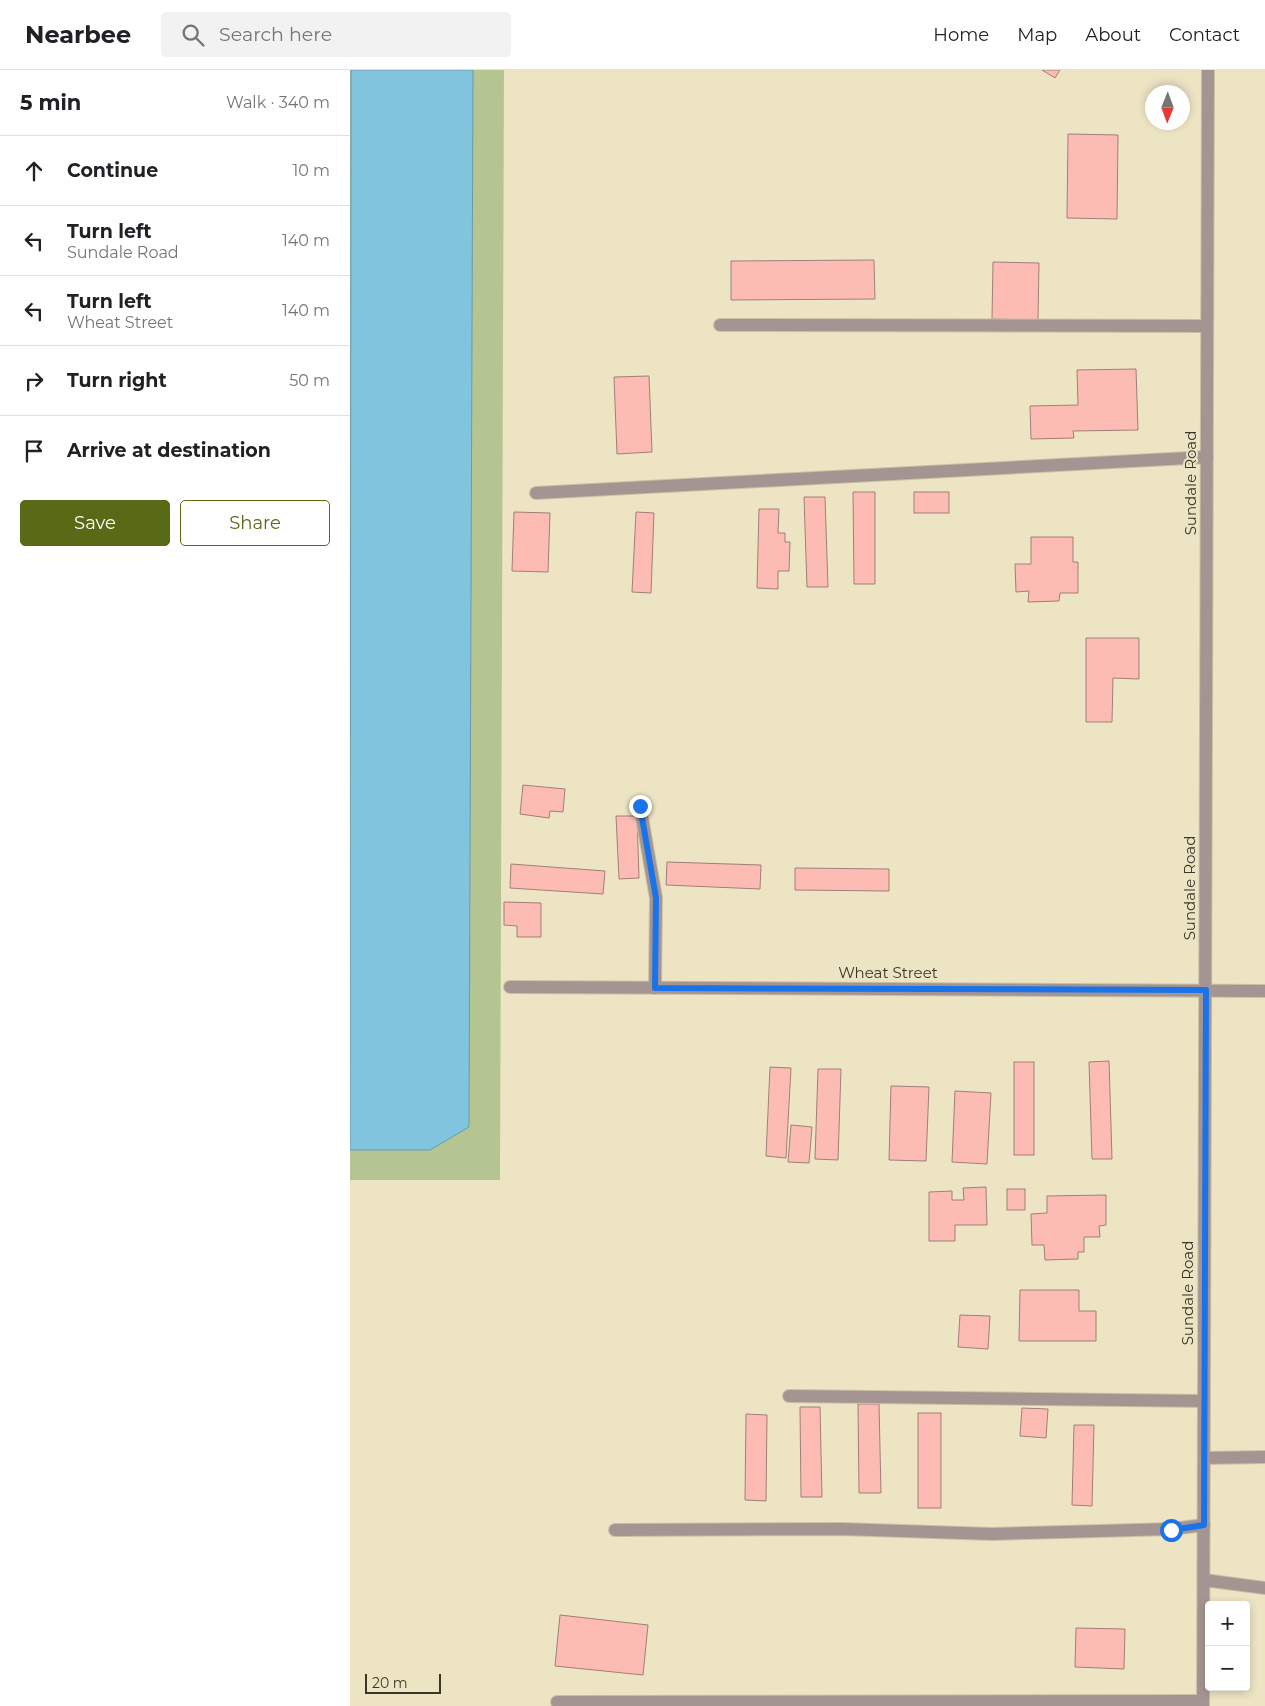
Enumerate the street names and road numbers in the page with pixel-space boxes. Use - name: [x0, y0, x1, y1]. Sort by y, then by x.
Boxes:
- street label: Sundale Road: [1181, 431, 1200, 535]
- street label: Sundale Road: [1180, 836, 1199, 940]
- street label: Wheat Street: [838, 963, 938, 982]
- street label: Sundale Road: [1178, 1241, 1197, 1345]

